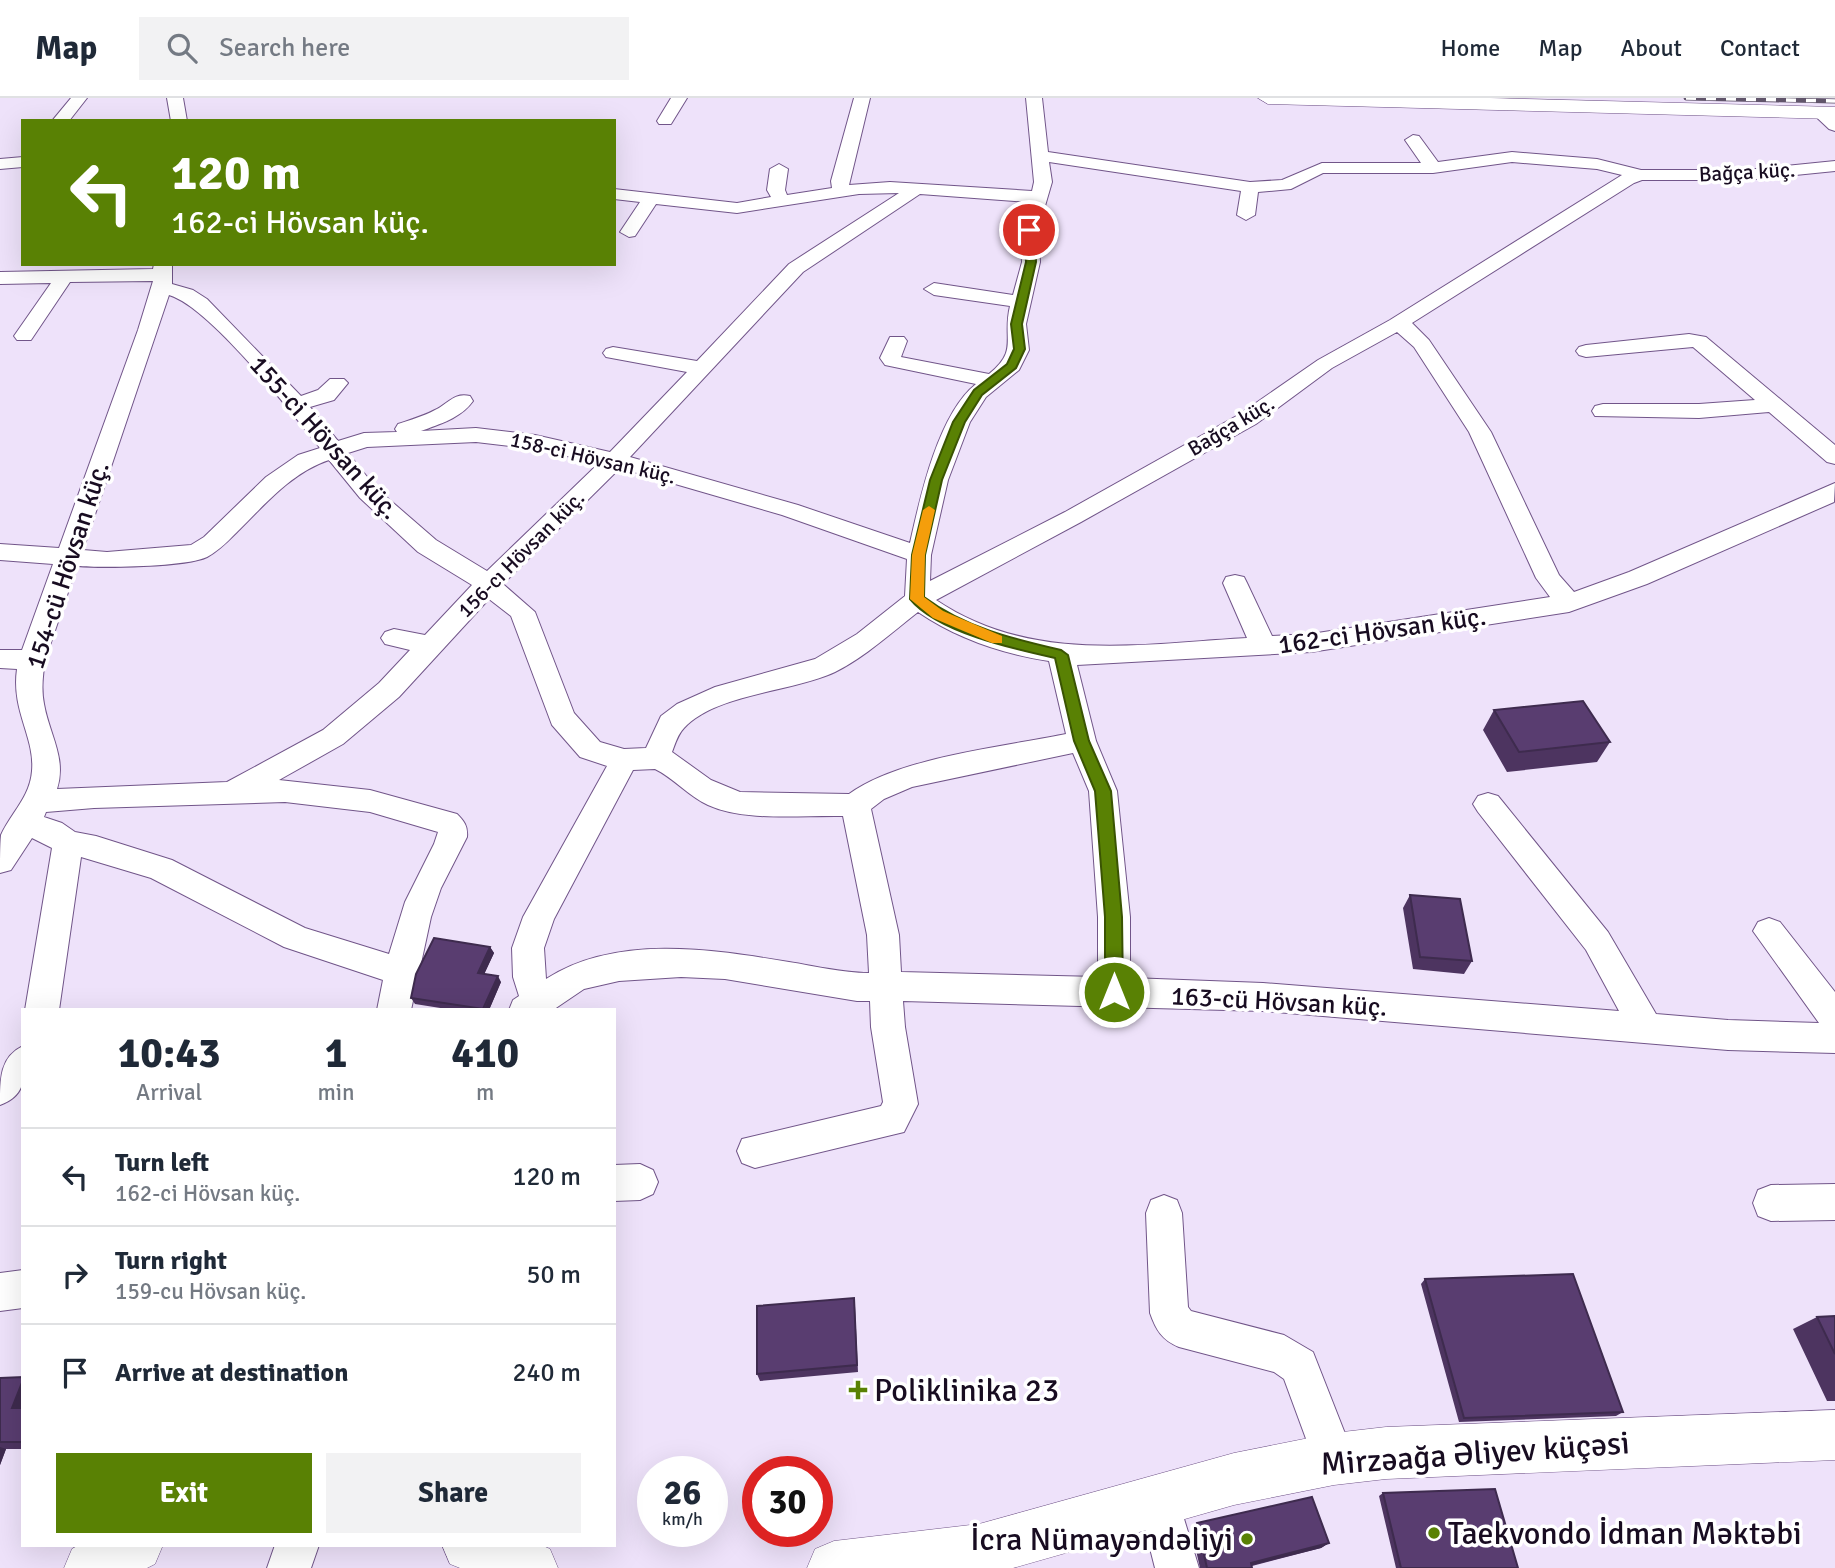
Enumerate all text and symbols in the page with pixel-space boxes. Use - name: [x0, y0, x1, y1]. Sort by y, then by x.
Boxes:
- search box: [139, 17, 629, 80]
- text: Map: [35, 28, 97, 69]
- icon: search: [163, 29, 201, 67]
- text: Search here: [219, 32, 350, 64]
- text: Home: [1440, 33, 1500, 63]
- text: Map: [1538, 33, 1583, 63]
- text: About: [1621, 33, 1682, 63]
- text: Contact: [1720, 33, 1800, 63]
- text: 120 m: [171, 143, 301, 203]
- icon: left: [56, 147, 147, 238]
- street label: Bağça küç.: [1698, 156, 1796, 188]
- pin: [999, 200, 1059, 260]
- text: 162-ci Hövsan küç.: [171, 203, 429, 242]
- icon: arrive: [1010, 211, 1048, 249]
- street label: 155-ci Hövsan küç.: [242, 349, 406, 526]
- street label: Bağça küç.: [1183, 390, 1279, 462]
- street label: 158-ci Hövsan küç.: [508, 426, 678, 490]
- street label: 154-cü Hövsan küç.: [19, 457, 117, 673]
- street label: 156-cı Hövsan küç.: [452, 485, 590, 623]
- street label: 162-ci Hövsan küç.: [1276, 601, 1488, 661]
- position arrow: [1077, 955, 1151, 1029]
- street label: 163-cü Hövsan küç.: [1170, 980, 1388, 1024]
- text: 10:43: [118, 1028, 221, 1079]
- text: 1: [325, 1028, 347, 1079]
- text: 410: [451, 1028, 519, 1079]
- text: Arrival: [136, 1078, 202, 1107]
- text: min: [317, 1078, 355, 1107]
- text: m: [476, 1078, 494, 1107]
- text: Turn left: [115, 1147, 209, 1179]
- icon: left: [56, 1158, 94, 1196]
- text: 120 m: [512, 1161, 581, 1193]
- text: 162-ci Hövsan küç.: [115, 1179, 300, 1208]
- text: Turn right: [115, 1245, 227, 1277]
- icon: right: [56, 1256, 94, 1294]
- text: 50 m: [526, 1259, 581, 1291]
- text: 159-cu Hövsan küç.: [115, 1277, 306, 1306]
- icon: arrive: [56, 1354, 94, 1392]
- text: Arrive at destination: [115, 1357, 348, 1389]
- text: 240 m: [512, 1357, 581, 1389]
- place label: Poliklinika 23: [874, 1371, 1059, 1410]
- marker: Poliklinika 23: [848, 1380, 868, 1400]
- street label: Mirzəağa Əliyev küçəsi: [1319, 1423, 1631, 1484]
- button: Exit: [56, 1453, 312, 1533]
- button: Share: [326, 1453, 581, 1533]
- speed limit sign: 30: [742, 1456, 833, 1547]
- text: 26: [664, 1471, 701, 1514]
- text: km/h: [662, 1508, 703, 1530]
- place label: Taekvondo İdman Məktəbi: [1448, 1514, 1802, 1553]
- place label: İcra Nümayəndəliyi: [970, 1520, 1233, 1559]
- marker: Taekvondo İdman Məktəbi: [1426, 1525, 1442, 1541]
- marker: İcra Nümayəndəliyi: [1239, 1531, 1255, 1547]

